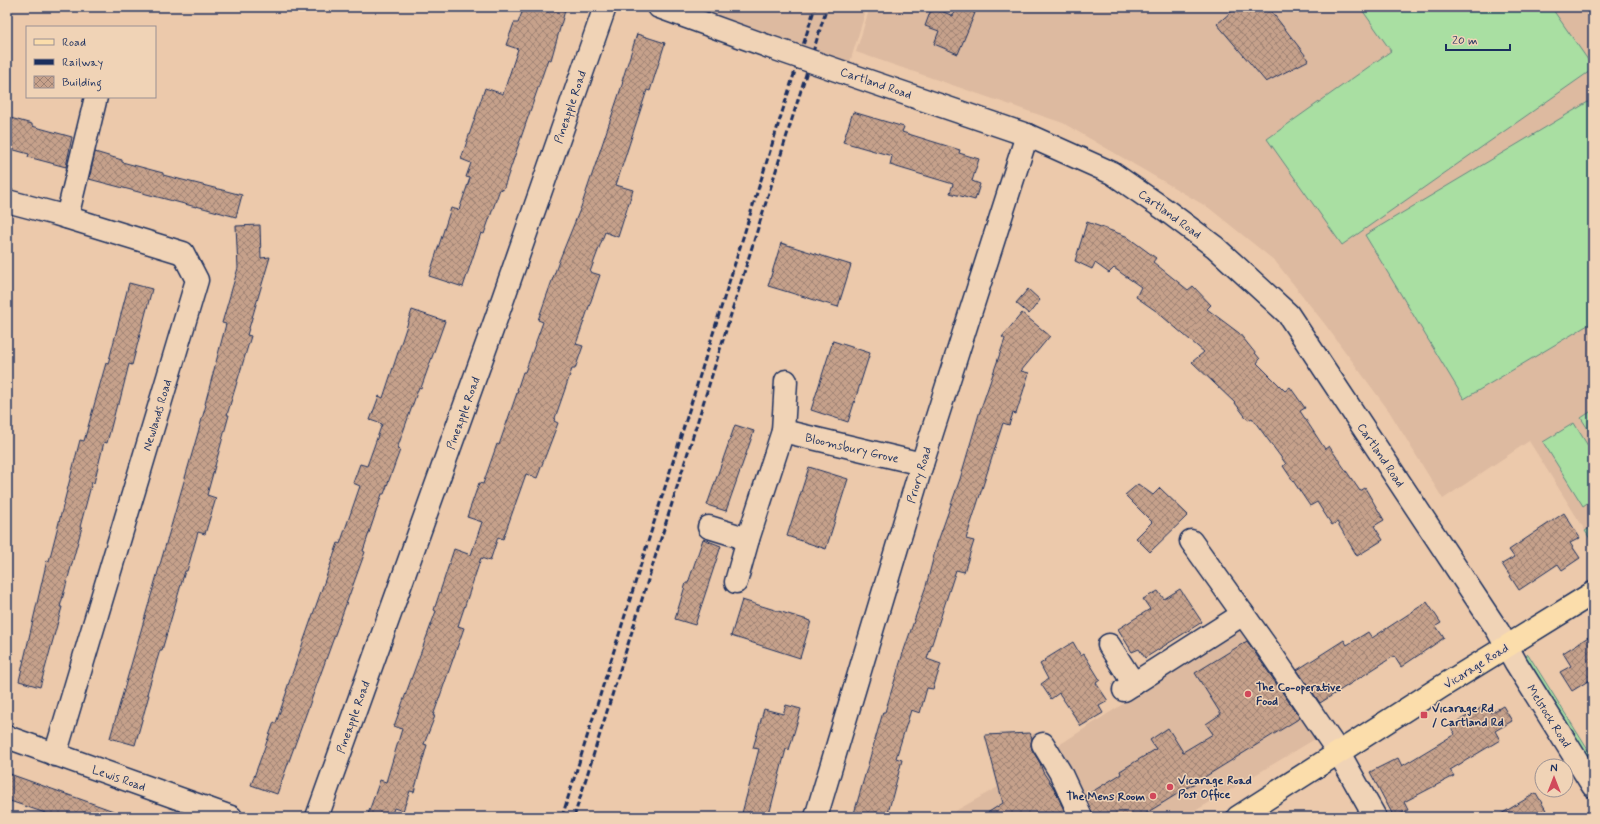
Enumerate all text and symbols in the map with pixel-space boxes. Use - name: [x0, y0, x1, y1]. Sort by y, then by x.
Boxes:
- legend: [26, 26, 156, 98]
- scale bar: [1446, 26, 1510, 52]
- text: 20 m: [1452, 33, 1478, 49]
- text: Road: [62, 35, 86, 51]
- text: Railway: [62, 55, 104, 71]
- street label: Cartland Road: [838, 64, 913, 104]
- street label: Pineapple Road: [551, 69, 591, 146]
- text: Building: [62, 75, 102, 92]
- street label: Cartland Road: [1135, 186, 1204, 243]
- street label: Pineapple Road: [443, 375, 484, 452]
- street label: Newlands Road: [140, 378, 176, 453]
- street label: Cartland Road: [1353, 420, 1408, 491]
- street label: Bloomsbury Grove: [803, 430, 900, 468]
- street label: Priory Road: [904, 445, 936, 505]
- street label: Vicarage Road: [1441, 641, 1512, 693]
- street label: Pineapple Road: [333, 679, 374, 756]
- place label: The Co-operative Food: [1256, 680, 1341, 710]
- street label: Melstock Road: [1522, 682, 1574, 751]
- marker: The Co-operative Food: [1243, 689, 1253, 699]
- place label: Vicarage Rd / Cartland Rd: [1432, 701, 1504, 731]
- marker: Vicarage Rd / Cartland Rd: [1419, 710, 1429, 720]
- north arrow: [1534, 758, 1574, 798]
- street label: Lewis Road: [90, 762, 148, 796]
- text: N: [1550, 762, 1558, 776]
- place label: Vicarage Road Post Office: [1178, 773, 1252, 803]
- marker: Vicarage Road Post Office: [1165, 782, 1175, 792]
- place label: The Mens Room: [1066, 789, 1145, 805]
- marker: The Mens Room: [1148, 791, 1158, 801]

